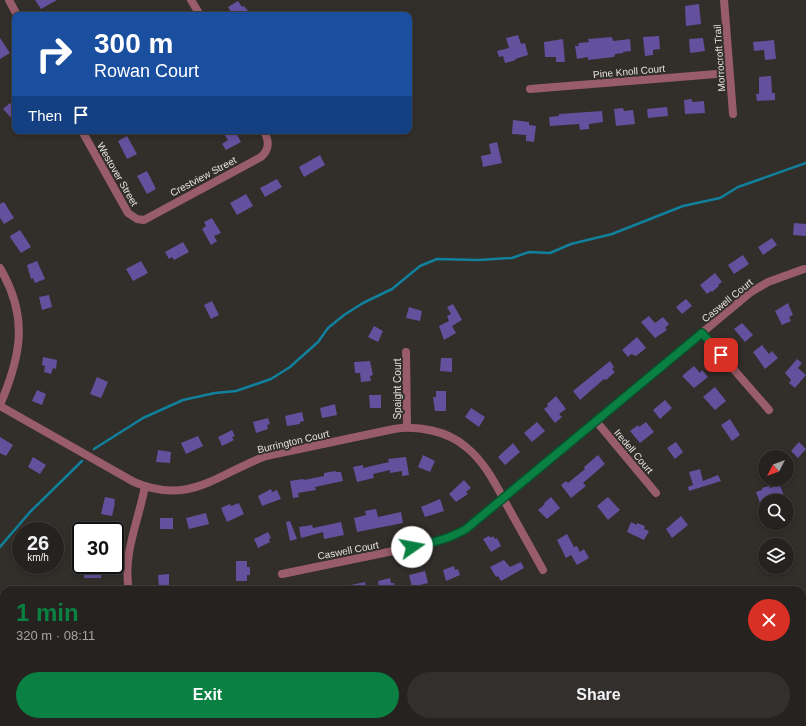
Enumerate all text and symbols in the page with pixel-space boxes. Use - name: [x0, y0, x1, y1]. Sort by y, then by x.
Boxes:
- street label: Morrocroft Trail: [712, 24, 727, 92]
- icon: right: [28, 28, 80, 80]
- text: 300 m: [94, 28, 173, 59]
- text: Rowan Court: [94, 61, 199, 81]
- street label: Pine Knoll Court: [593, 63, 666, 80]
- icon: arrive: [70, 104, 92, 126]
- text: Then: [28, 107, 62, 124]
- street label: Westover Street: [95, 141, 140, 208]
- street label: Crestview Street: [168, 154, 238, 199]
- street label: Caswell Court: [700, 276, 755, 324]
- pin: [704, 338, 738, 372]
- icon: arrive: [710, 344, 732, 366]
- street label: Spaight Court: [392, 358, 403, 420]
- street label: Iredell Court: [612, 427, 655, 476]
- street label: Burrington Court: [256, 428, 330, 455]
- north arrow: [758, 450, 794, 486]
- map controls: [758, 450, 794, 574]
- button: search: [758, 494, 794, 530]
- speed limit sign: 30: [72, 522, 124, 574]
- position arrow: [391, 526, 433, 568]
- text: 26: [27, 532, 49, 554]
- button: layers: [758, 538, 794, 574]
- street label: Caswell Court: [316, 539, 380, 562]
- text: km/h: [27, 552, 49, 563]
- text: 1 min: [16, 599, 79, 626]
- button: close: [748, 599, 790, 641]
- text: 320 m · 08:11: [16, 628, 95, 643]
- button: Exit: [16, 672, 399, 718]
- button: Share: [407, 672, 790, 718]

